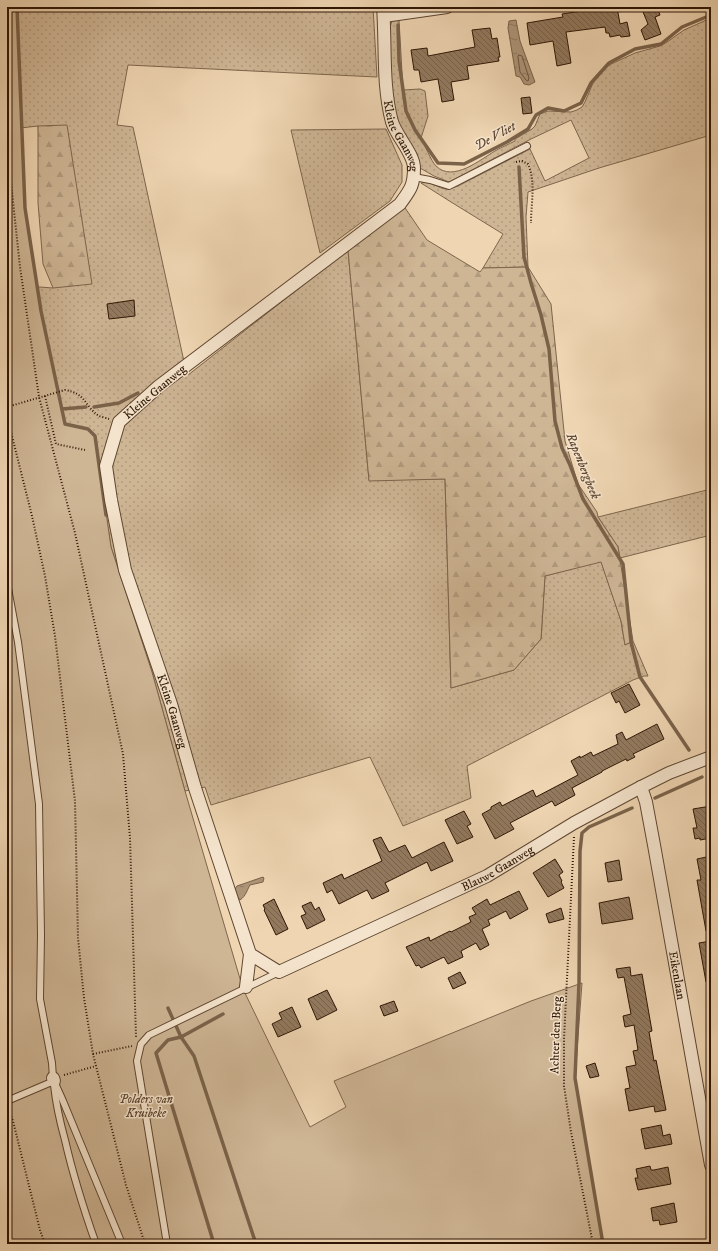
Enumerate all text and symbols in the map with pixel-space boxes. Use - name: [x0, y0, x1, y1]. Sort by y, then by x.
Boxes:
- street label: Kleine Gaanweg: [380, 99, 422, 172]
- water label: De Vliet: [472, 118, 519, 154]
- street label: Kleine Gaanweg: [121, 361, 189, 423]
- water label: Rapenbergbeek: [562, 430, 604, 502]
- street label: Kleine Gaanweg: [154, 672, 191, 750]
- street label: Blauwe Gaanweg: [459, 842, 536, 894]
- street label: Eikenlaan: [666, 950, 689, 1001]
- street label: Achter den Berg: [547, 996, 565, 1074]
- park label: Polders van Kruibeke: [119, 1092, 173, 1121]

